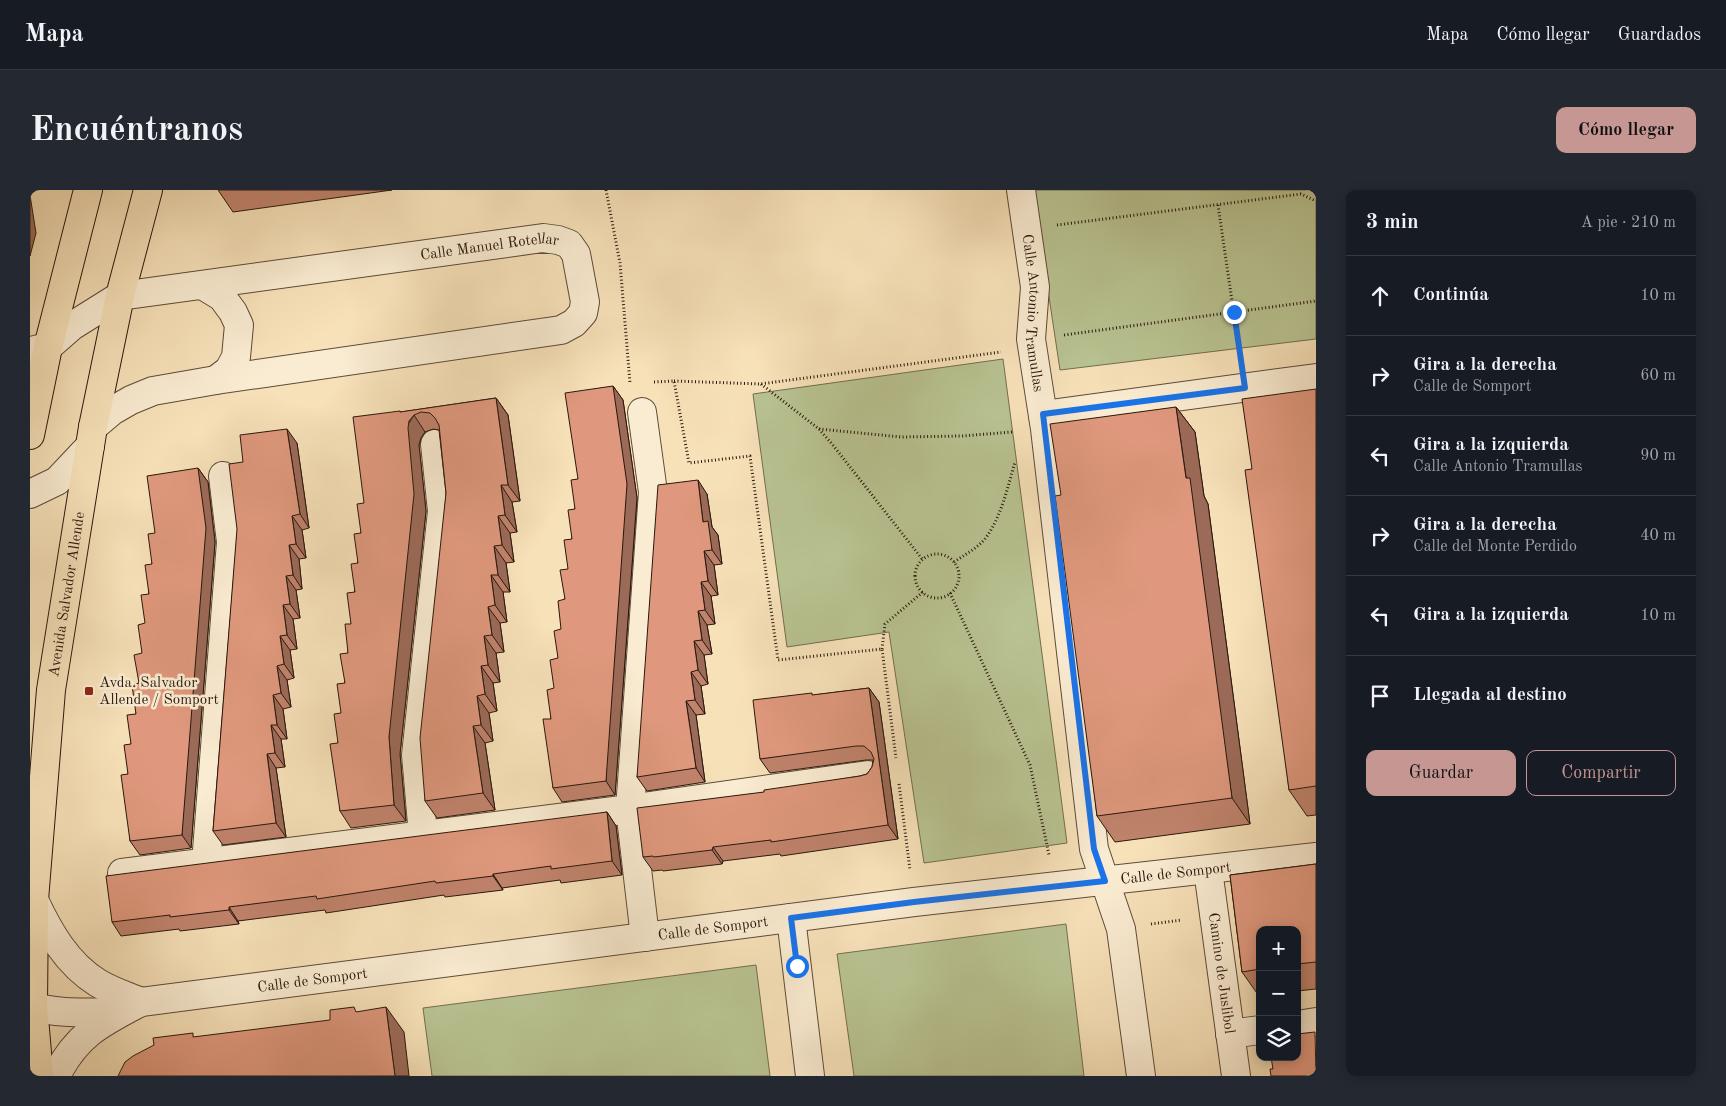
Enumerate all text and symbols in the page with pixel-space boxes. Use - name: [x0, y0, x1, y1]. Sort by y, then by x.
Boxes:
- text: Mapa: [25, 23, 84, 47]
- text: Mapa: [1426, 26, 1468, 44]
- text: Cómo llegar: [1496, 26, 1590, 44]
- text: Guardados: [1618, 26, 1701, 44]
- button: Cómo llegar: [1556, 107, 1696, 153]
- text: Encuéntranos: [30, 113, 243, 148]
- text: 3 min: [1366, 212, 1419, 233]
- text: A pie · 210 m: [1581, 215, 1676, 231]
- street label: Calle Manuel Rotellar: [419, 232, 560, 264]
- street label: Calle Antonio Tramullas: [1018, 233, 1045, 393]
- icon: ahead: [1366, 282, 1394, 310]
- text: Continúa: [1413, 286, 1489, 305]
- text: 10 m: [1640, 288, 1676, 304]
- route end: [1223, 301, 1246, 324]
- text: Gira a la derecha: [1413, 356, 1557, 375]
- icon: right: [1366, 362, 1394, 390]
- text: 60 m: [1640, 368, 1676, 384]
- text: Calle de Somport: [1413, 379, 1531, 395]
- text: Gira a la izquierda: [1413, 436, 1569, 455]
- icon: left: [1366, 442, 1394, 470]
- text: 90 m: [1640, 448, 1676, 464]
- text: Calle Antonio Tramullas: [1413, 459, 1583, 475]
- street label: Avenida Salvador Allende: [47, 511, 88, 678]
- text: Gira a la derecha: [1413, 516, 1557, 535]
- icon: right: [1366, 522, 1394, 550]
- text: 40 m: [1640, 528, 1676, 544]
- text: Calle del Monte Perdido: [1413, 539, 1577, 555]
- icon: left: [1366, 602, 1394, 630]
- text: Gira a la izquierda: [1413, 606, 1569, 625]
- text: 10 m: [1640, 608, 1676, 624]
- place label: Avda. Salvador Allende / Somport: [99, 676, 219, 708]
- icon: arrive: [1366, 682, 1394, 710]
- marker: Avda. Salvador Allende / Somport: [83, 685, 95, 697]
- text: Llegada al destino: [1413, 686, 1567, 705]
- button: Guardar: [1366, 750, 1516, 796]
- button: Compartir: [1526, 750, 1676, 796]
- street label: Calle de Somport: [1120, 861, 1232, 888]
- street label: Camino de Juslibol: [1205, 912, 1236, 1035]
- street label: Calle de Somport: [657, 915, 769, 944]
- map controls: [1256, 926, 1301, 1061]
- button: +: [1256, 926, 1301, 971]
- route start: [786, 955, 809, 978]
- street label: Calle de Somport: [257, 967, 369, 996]
- button: −: [1256, 971, 1301, 1016]
- button: layers: [1256, 1016, 1301, 1061]

